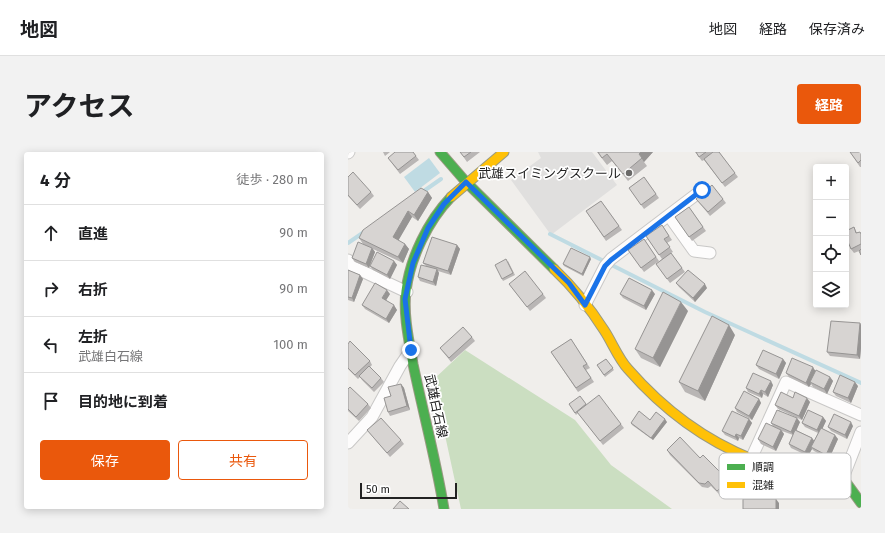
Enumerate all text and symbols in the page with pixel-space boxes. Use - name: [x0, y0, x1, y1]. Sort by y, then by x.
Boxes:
- text: 地図: [20, 18, 58, 41]
- text: 地図: [709, 21, 737, 38]
- text: 経路: [759, 21, 787, 38]
- text: 保存済み: [809, 21, 865, 38]
- button: 経路: [797, 84, 861, 124]
- text: アクセス: [24, 90, 135, 123]
- map controls: [813, 164, 849, 308]
- button: +: [813, 164, 849, 200]
- place label: 武雄スイミングスクール: [478, 166, 621, 181]
- marker: 武雄スイミングスクール: [624, 168, 634, 178]
- text: 4 分: [40, 170, 71, 191]
- text: 徒歩 · 280 m: [237, 172, 308, 187]
- route start: [693, 181, 711, 199]
- button: −: [813, 200, 849, 236]
- icon: ahead: [40, 222, 62, 244]
- text: 直進: [78, 225, 108, 243]
- text: 90 m: [279, 225, 308, 240]
- button: locate: [813, 236, 849, 272]
- button: layers: [813, 272, 849, 308]
- icon: right: [40, 278, 62, 300]
- text: 右折: [78, 281, 108, 299]
- text: 90 m: [279, 281, 308, 296]
- text: 左折: [78, 328, 108, 346]
- icon: left: [40, 334, 62, 356]
- text: 100 m: [273, 337, 308, 352]
- route end: [402, 341, 420, 359]
- text: 武雄白石線: [78, 349, 143, 364]
- street label: 武雄白石線: [422, 373, 450, 439]
- icon: arrive: [40, 390, 62, 412]
- text: 目的地に到着: [78, 393, 168, 411]
- button: 保存: [40, 440, 170, 480]
- button: 共有: [178, 440, 308, 480]
- legend: [719, 453, 851, 499]
- text: 順調: [752, 461, 774, 474]
- text: 混雑: [752, 479, 774, 492]
- scale bar: [360, 481, 457, 500]
- text: 50 m: [366, 483, 390, 496]

